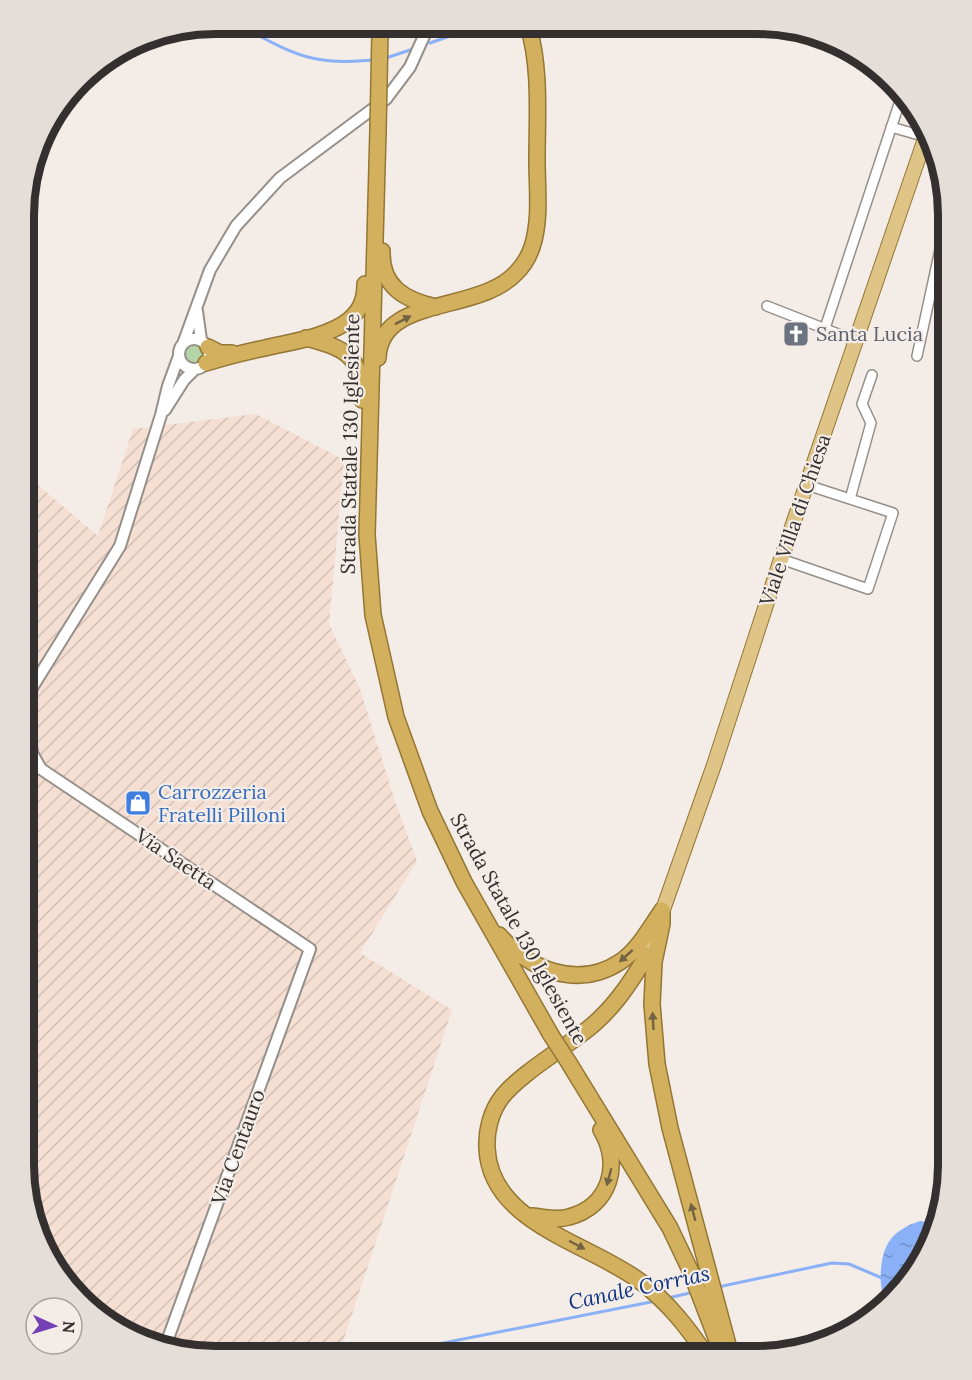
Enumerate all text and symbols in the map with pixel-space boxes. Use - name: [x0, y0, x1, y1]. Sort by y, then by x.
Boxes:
- street label: Strada Statale 130 Iglesiente: [335, 313, 364, 575]
- one-way arrow: [394, 315, 412, 325]
- church icon: Santa Lucia: [781, 319, 811, 349]
- place label: Santa Lucia: [816, 321, 923, 346]
- street label: Viale Villa di Chiesa: [753, 431, 836, 610]
- place label: Carrozzeria Fratelli Pilloni: [158, 779, 286, 827]
- shop icon: Carrozzeria Fratelli Pilloni: [123, 788, 153, 818]
- street label: Strada Statale 130 Iglesiente: [445, 809, 594, 1049]
- street label: Via Saetta: [130, 822, 222, 895]
- one-way arrow: [619, 949, 634, 962]
- one-way arrow: [648, 1012, 657, 1031]
- street label: Via Centauro: [205, 1086, 270, 1209]
- one-way arrow: [604, 1168, 613, 1186]
- one-way arrow: [687, 1202, 697, 1221]
- one-way arrow: [569, 1240, 586, 1250]
- water label: Canale Corrias: [566, 1259, 712, 1316]
- north arrow: [24, 1296, 84, 1356]
- text: N: [59, 1320, 79, 1334]

